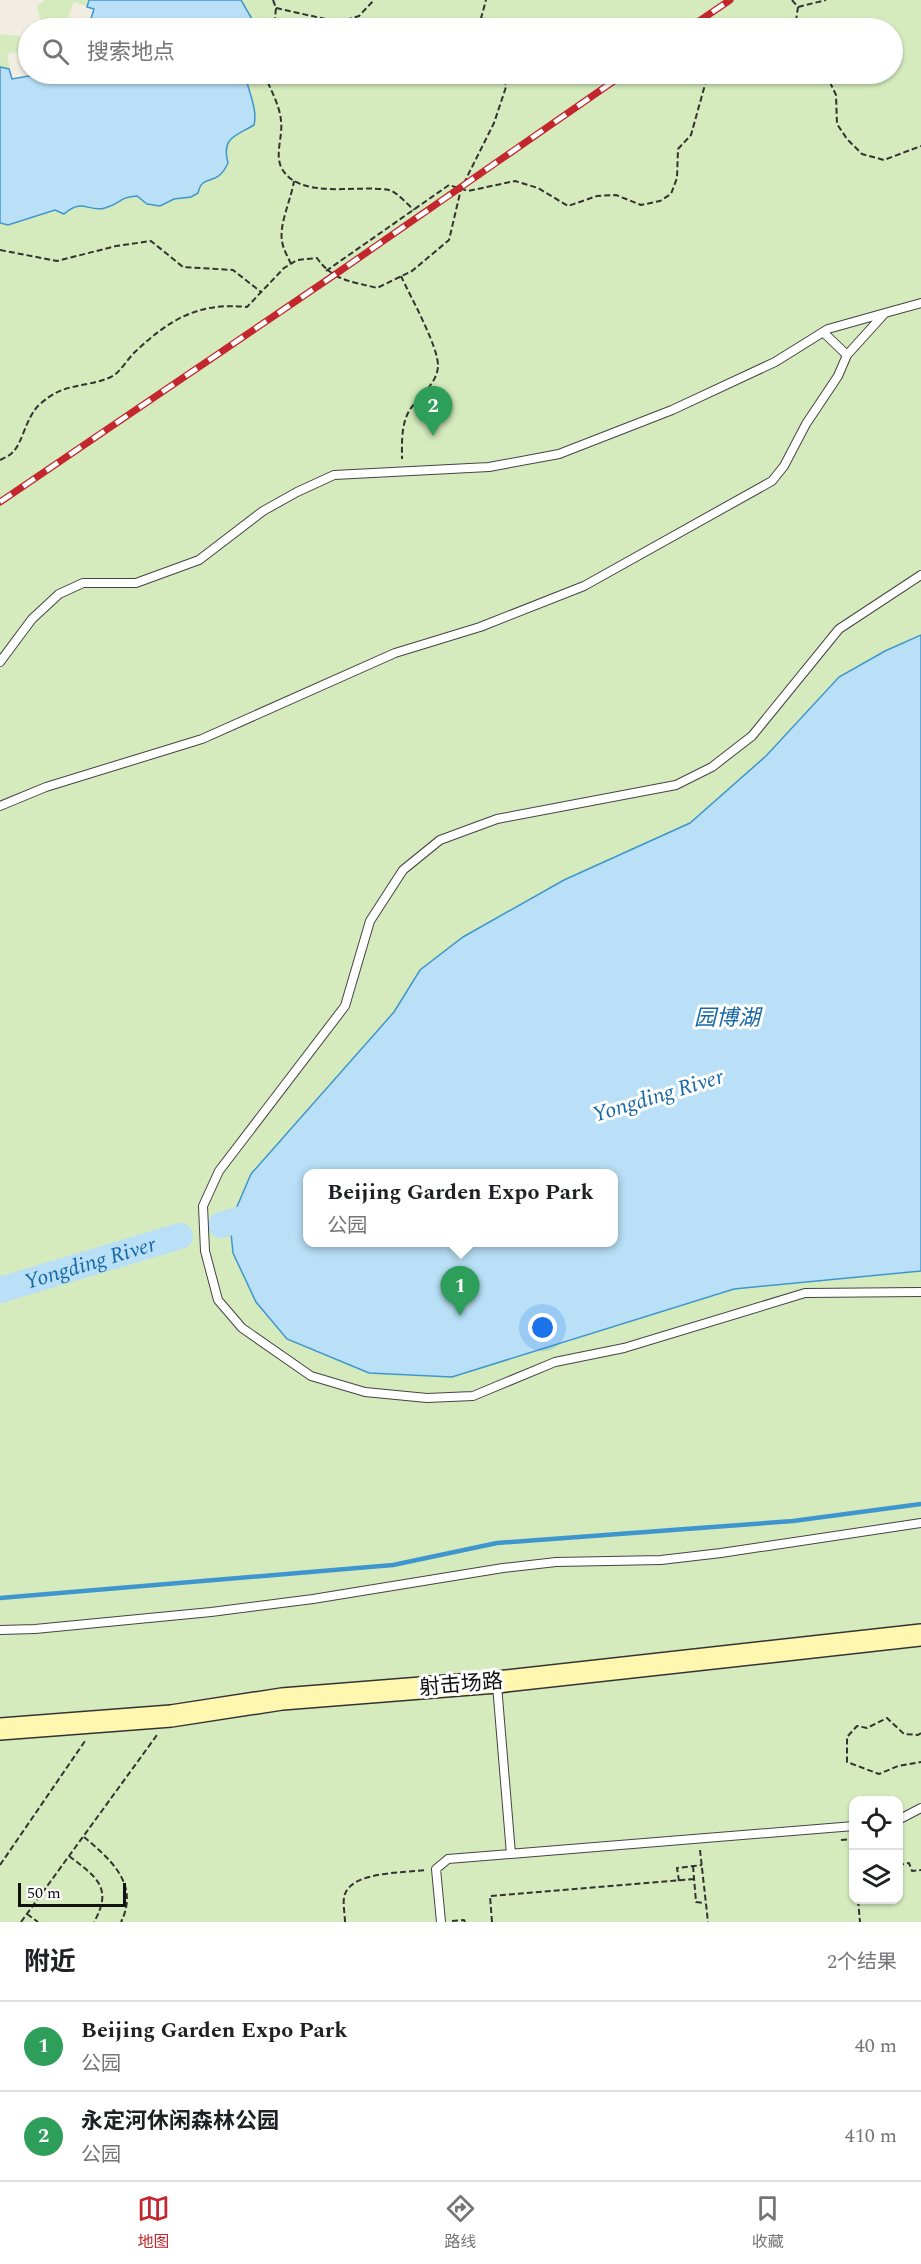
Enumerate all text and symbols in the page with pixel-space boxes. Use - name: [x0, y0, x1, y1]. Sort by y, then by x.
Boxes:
- search box: [18, 18, 903, 84]
- icon: search: [39, 35, 72, 68]
- text: 搜索地点: [87, 36, 175, 69]
- pin: 2: [414, 386, 452, 436]
- water label: 园博湖: [694, 1002, 763, 1035]
- water label: Yongding River: [588, 1060, 728, 1132]
- popup: [303, 1169, 618, 1247]
- text: Beijing Garden Expo Park: [327, 1176, 594, 1209]
- text: 公园: [327, 1211, 367, 1241]
- water label: Yongding River: [20, 1228, 160, 1298]
- pin: 1: [440, 1266, 480, 1316]
- your location: [528, 1313, 557, 1342]
- street label: 射击场路: [418, 1665, 504, 1705]
- map controls: [849, 1796, 903, 1904]
- button: locate: [849, 1796, 903, 1850]
- button: layers: [849, 1850, 903, 1904]
- scale bar: [18, 1880, 126, 1908]
- text: 50 m: [27, 1881, 61, 1905]
- text: 附近: [24, 1942, 76, 1982]
- text: 2个结果: [827, 1947, 897, 1977]
- text: Beijing Garden Expo Park: [81, 2014, 348, 2047]
- text: 1: [38, 2031, 49, 2061]
- text: 40 m: [855, 2031, 897, 2061]
- text: 公园: [81, 2049, 121, 2079]
- text: 永定河休闲森林公园: [81, 2105, 279, 2138]
- text: 2: [38, 2121, 49, 2151]
- text: 410 m: [845, 2121, 897, 2151]
- text: 公园: [81, 2140, 121, 2170]
- tab: 地图: [137, 2192, 170, 2254]
- tab: 路线: [444, 2192, 477, 2254]
- tab: 收藏: [751, 2192, 784, 2254]

